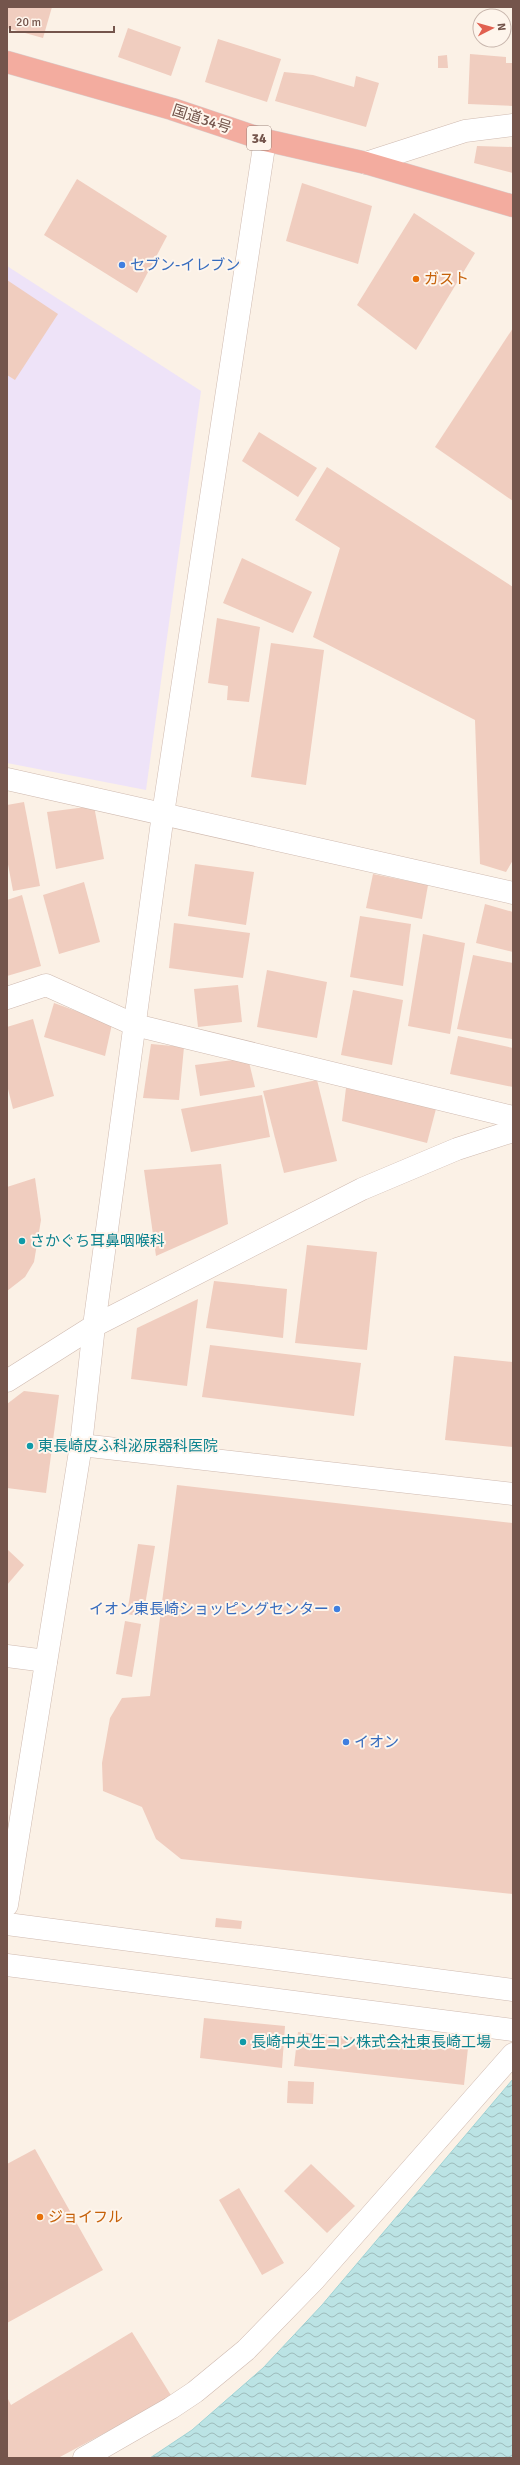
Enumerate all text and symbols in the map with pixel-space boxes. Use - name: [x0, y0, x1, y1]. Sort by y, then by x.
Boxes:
- scale bar: [10, 8, 114, 34]
- north arrow: [472, 8, 512, 48]
- text: 20 m: [16, 15, 41, 30]
- text: N: [495, 23, 508, 31]
- street label: 国道34号: [170, 101, 234, 137]
- road number: 34: [247, 126, 271, 150]
- place label: セブン-イレブン: [130, 256, 240, 274]
- marker: セブン-イレブン: [117, 260, 127, 270]
- place label: ガスト: [424, 270, 469, 288]
- marker: ガスト: [411, 274, 421, 284]
- place label: さかぐち耳鼻咽喉科: [30, 1232, 165, 1250]
- marker: さかぐち耳鼻咽喉科: [17, 1236, 27, 1246]
- place label: 東長崎皮ふ科泌尿器科医院: [38, 1437, 218, 1455]
- marker: 東長崎皮ふ科泌尿器科医院: [25, 1441, 35, 1451]
- place label: イオン東長崎ショッピングセンター: [89, 1600, 329, 1618]
- marker: イオン東長崎ショッピングセンター: [332, 1604, 342, 1614]
- place label: イオン: [354, 1733, 399, 1751]
- marker: イオン: [341, 1737, 351, 1747]
- place label: 長崎中央生コン株式会社東長崎工場: [251, 2033, 491, 2051]
- marker: 長崎中央生コン株式会社東長崎工場: [238, 2037, 248, 2047]
- place label: ジョイフル: [48, 2208, 123, 2226]
- marker: ジョイフル: [35, 2212, 45, 2222]

